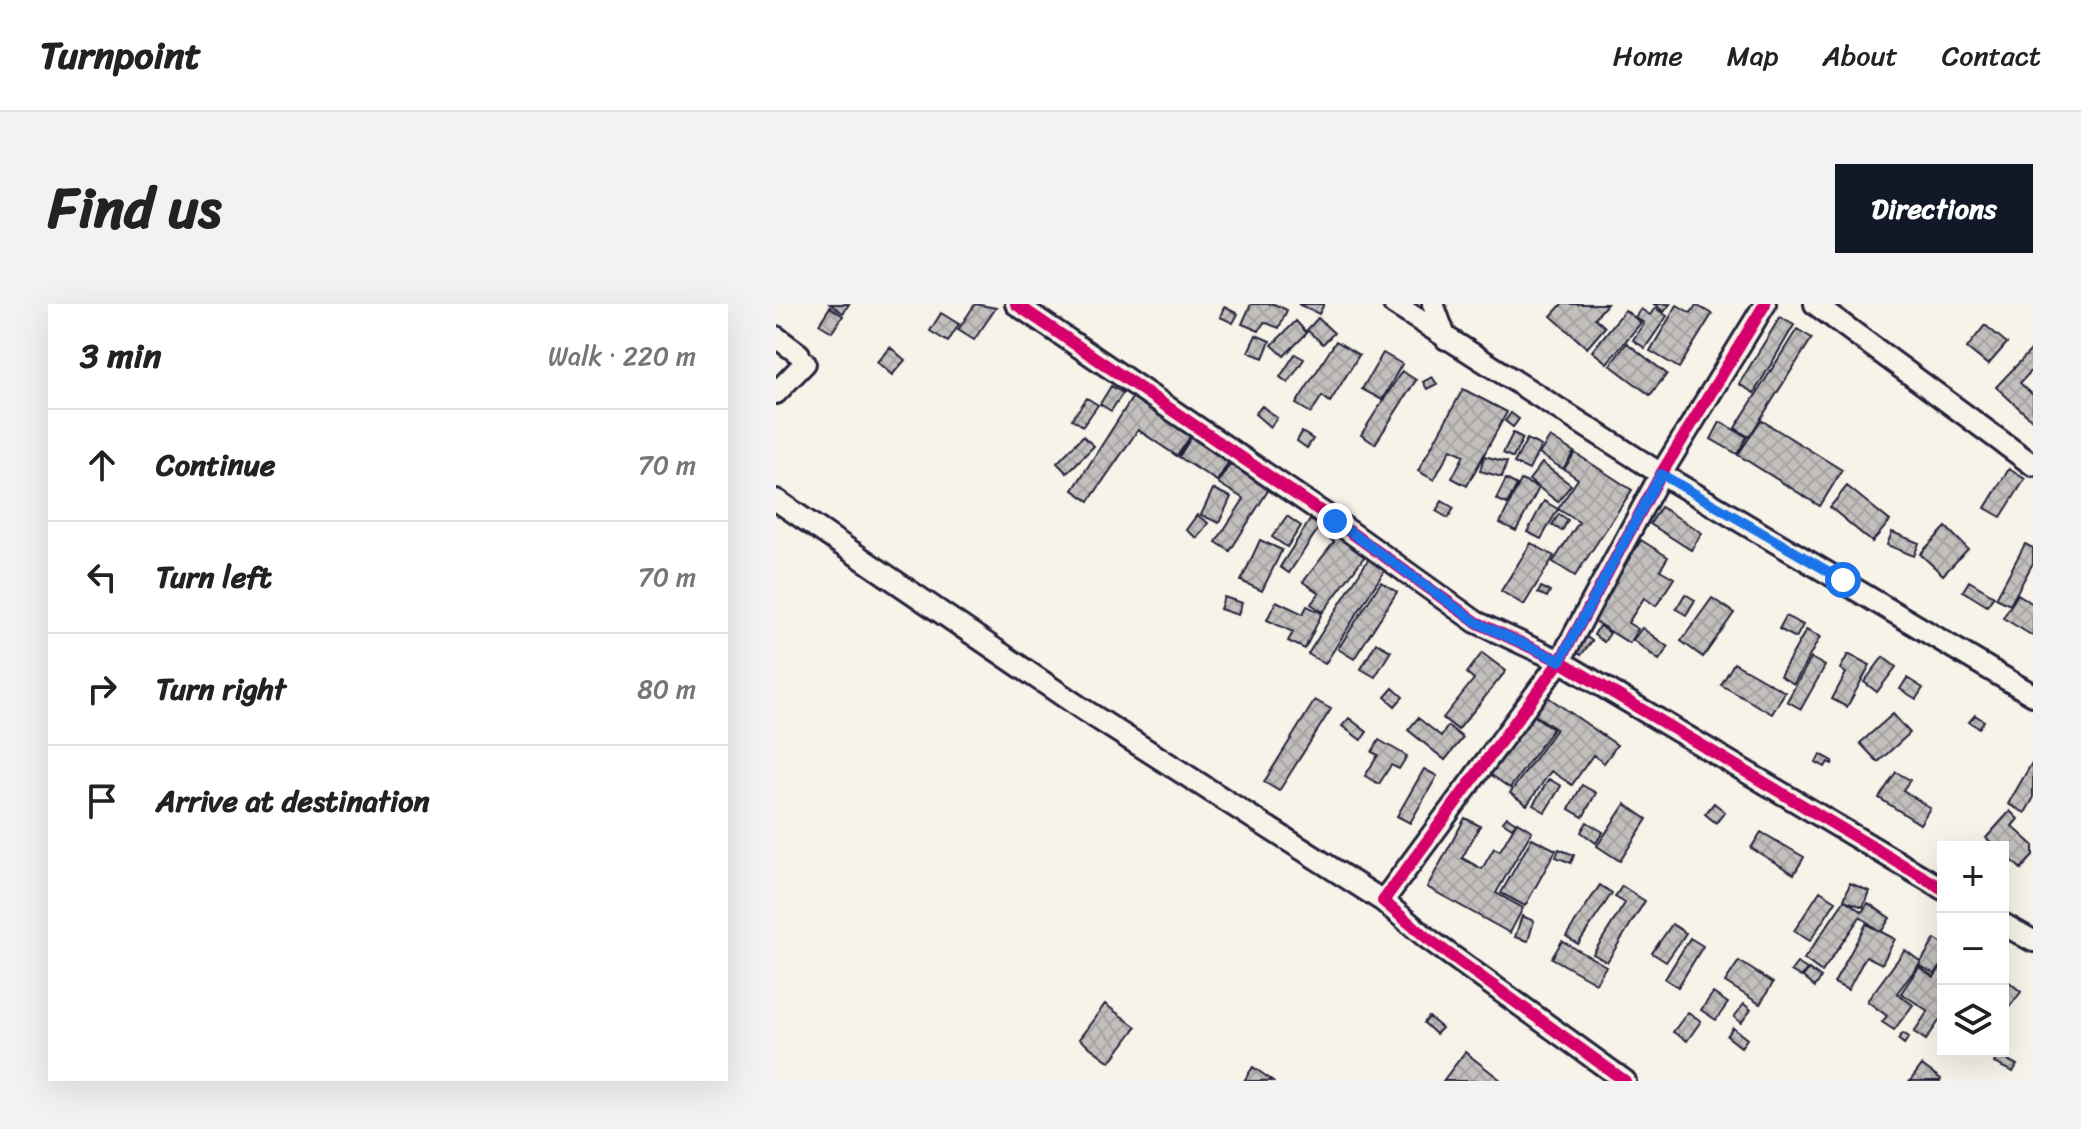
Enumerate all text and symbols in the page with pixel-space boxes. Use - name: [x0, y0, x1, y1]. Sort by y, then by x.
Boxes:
- text: Turnpoint: [40, 22, 201, 89]
- text: Home: [1613, 31, 1683, 80]
- text: Map: [1727, 31, 1778, 80]
- text: About: [1822, 31, 1898, 80]
- text: Contact: [1942, 31, 2041, 80]
- text: Find us: [48, 159, 221, 258]
- button: Directions: [1835, 164, 2033, 253]
- text: 3 min: [80, 326, 161, 386]
- text: Walk · 220 m: [548, 333, 696, 379]
- text: Continue: [156, 438, 275, 492]
- text: 70 m: [638, 442, 696, 488]
- icon: ahead: [80, 443, 124, 487]
- route end: [1317, 503, 1353, 539]
- text: Turn left: [156, 550, 272, 604]
- text: 70 m: [638, 554, 696, 600]
- icon: left: [80, 555, 124, 599]
- route start: [1825, 562, 1861, 598]
- text: Turn right: [156, 662, 286, 716]
- text: 80 m: [637, 666, 696, 712]
- icon: right: [80, 667, 124, 711]
- text: Arrive at destination: [156, 774, 430, 828]
- icon: arrive: [80, 779, 124, 823]
- map controls: [1937, 841, 2009, 1057]
- button: +: [1937, 841, 2009, 913]
- button: −: [1937, 913, 2009, 985]
- button: layers: [1937, 985, 2009, 1057]

